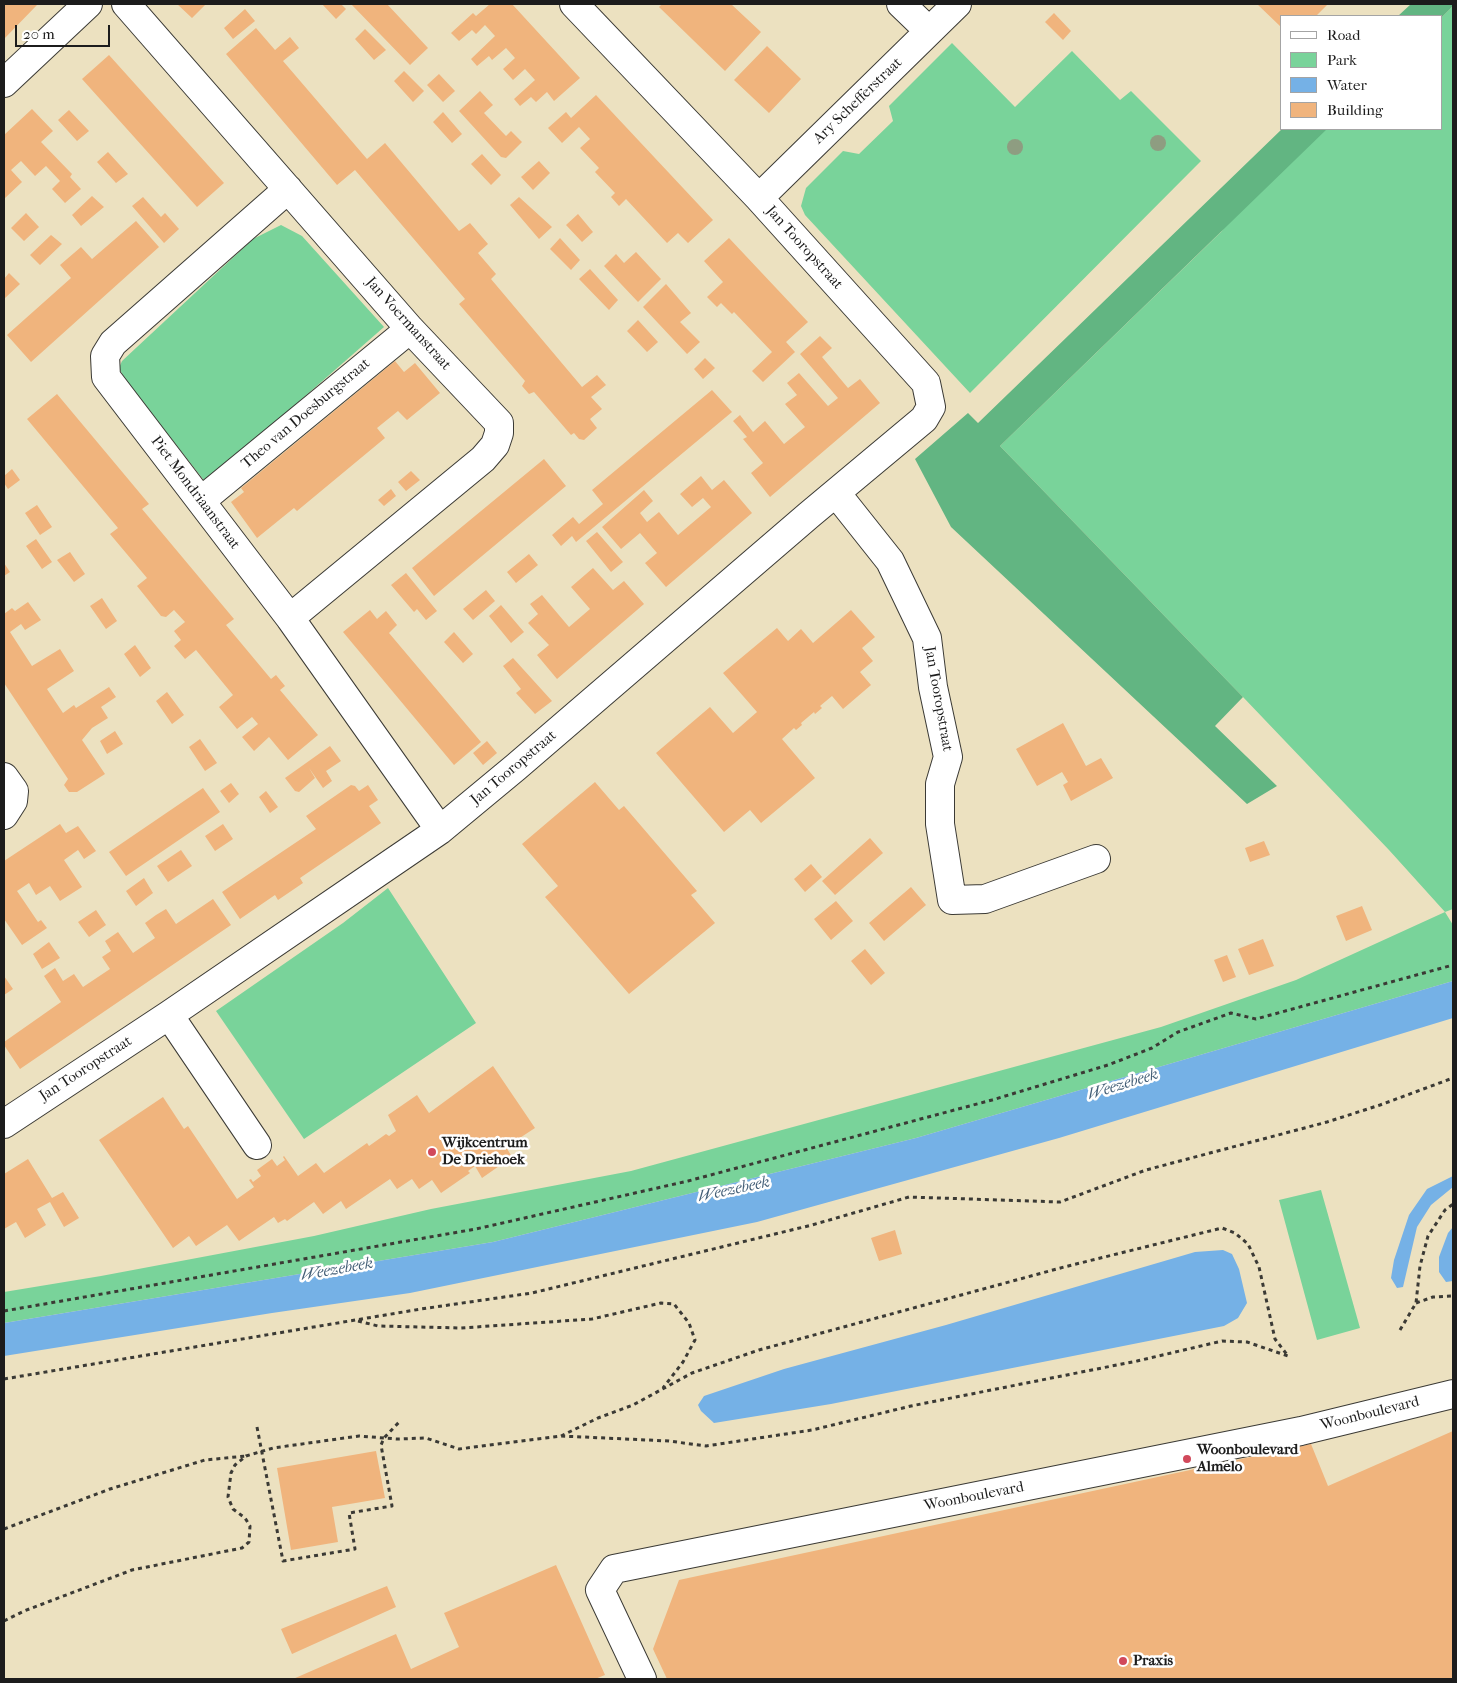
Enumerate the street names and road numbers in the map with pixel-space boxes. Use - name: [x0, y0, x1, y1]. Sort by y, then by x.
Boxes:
- street label: Ary Schefferstraat: [810, 54, 906, 148]
- street label: Jan Tooropstraat: [762, 202, 846, 294]
- street label: Jan Voermanstraat: [361, 274, 455, 374]
- street label: Theo van Doesburgstraat: [238, 355, 374, 473]
- street label: Piet Mondriaanstraat: [147, 433, 243, 553]
- street label: Jan Tooropstraat: [920, 645, 956, 753]
- street label: Jan Tooropstraat: [467, 727, 561, 809]
- street label: Jan Tooropstraat: [36, 1032, 136, 1106]
- street label: Woonboulevard: [1319, 1393, 1421, 1435]
- street label: Woonboulevard: [923, 1479, 1025, 1515]

